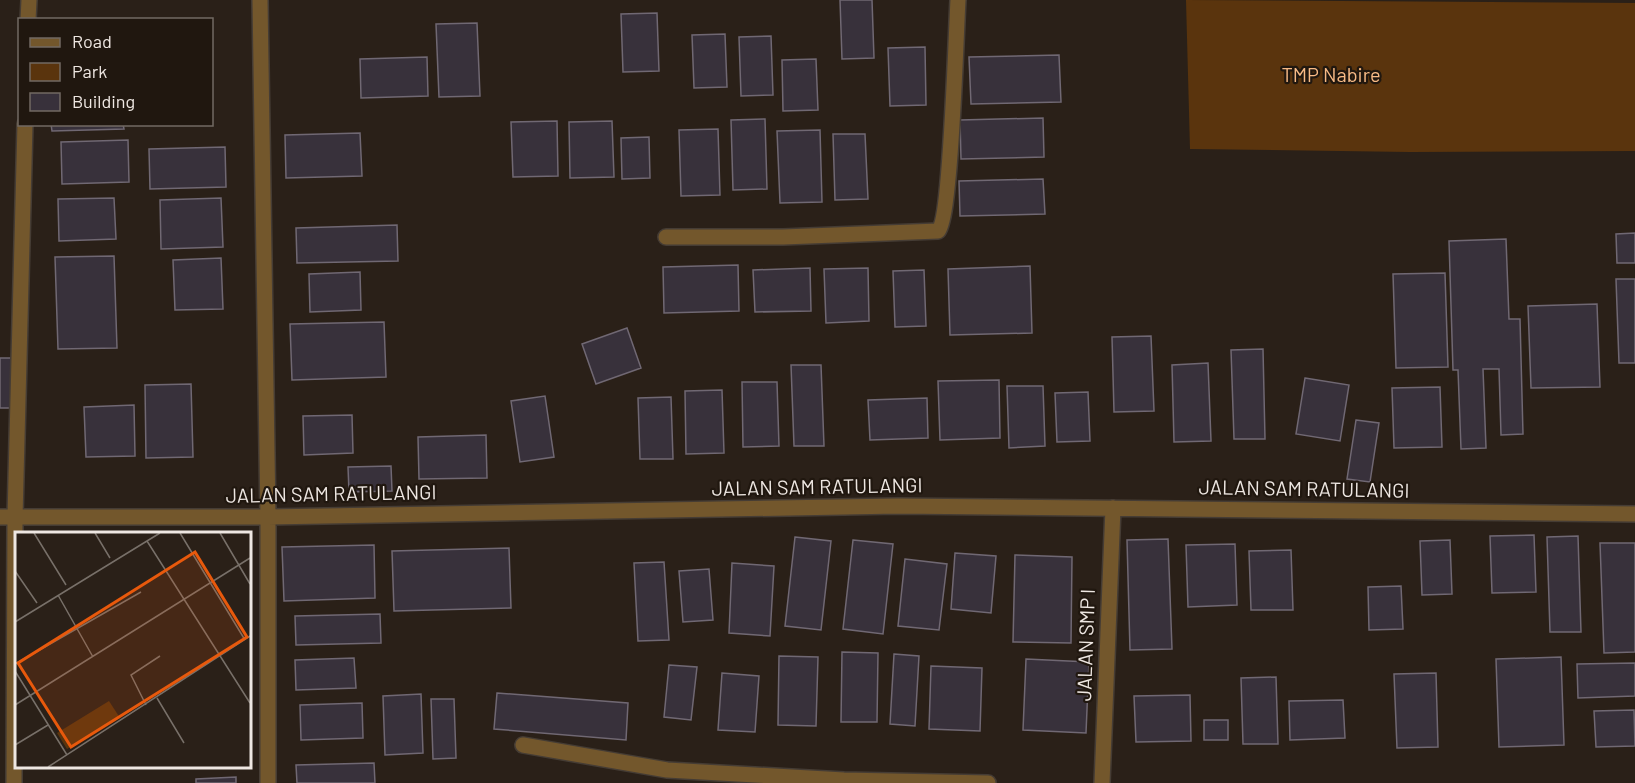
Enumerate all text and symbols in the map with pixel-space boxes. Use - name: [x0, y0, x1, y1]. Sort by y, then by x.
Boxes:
- legend: [18, 18, 213, 126]
- text: Road: [72, 30, 112, 52]
- text: Park: [72, 60, 107, 82]
- park label: TMP Nabire: [1281, 62, 1381, 86]
- text: Building: [72, 90, 135, 112]
- street label: JALAN SAM RATULANGI: [711, 472, 923, 500]
- street label: JALAN SAM RATULANGI: [1198, 474, 1410, 502]
- street label: JALAN SAM RATULANGI: [225, 479, 437, 507]
- inset map: [15, 532, 250, 768]
- street label: JALAN SMP I: [1071, 588, 1099, 702]

